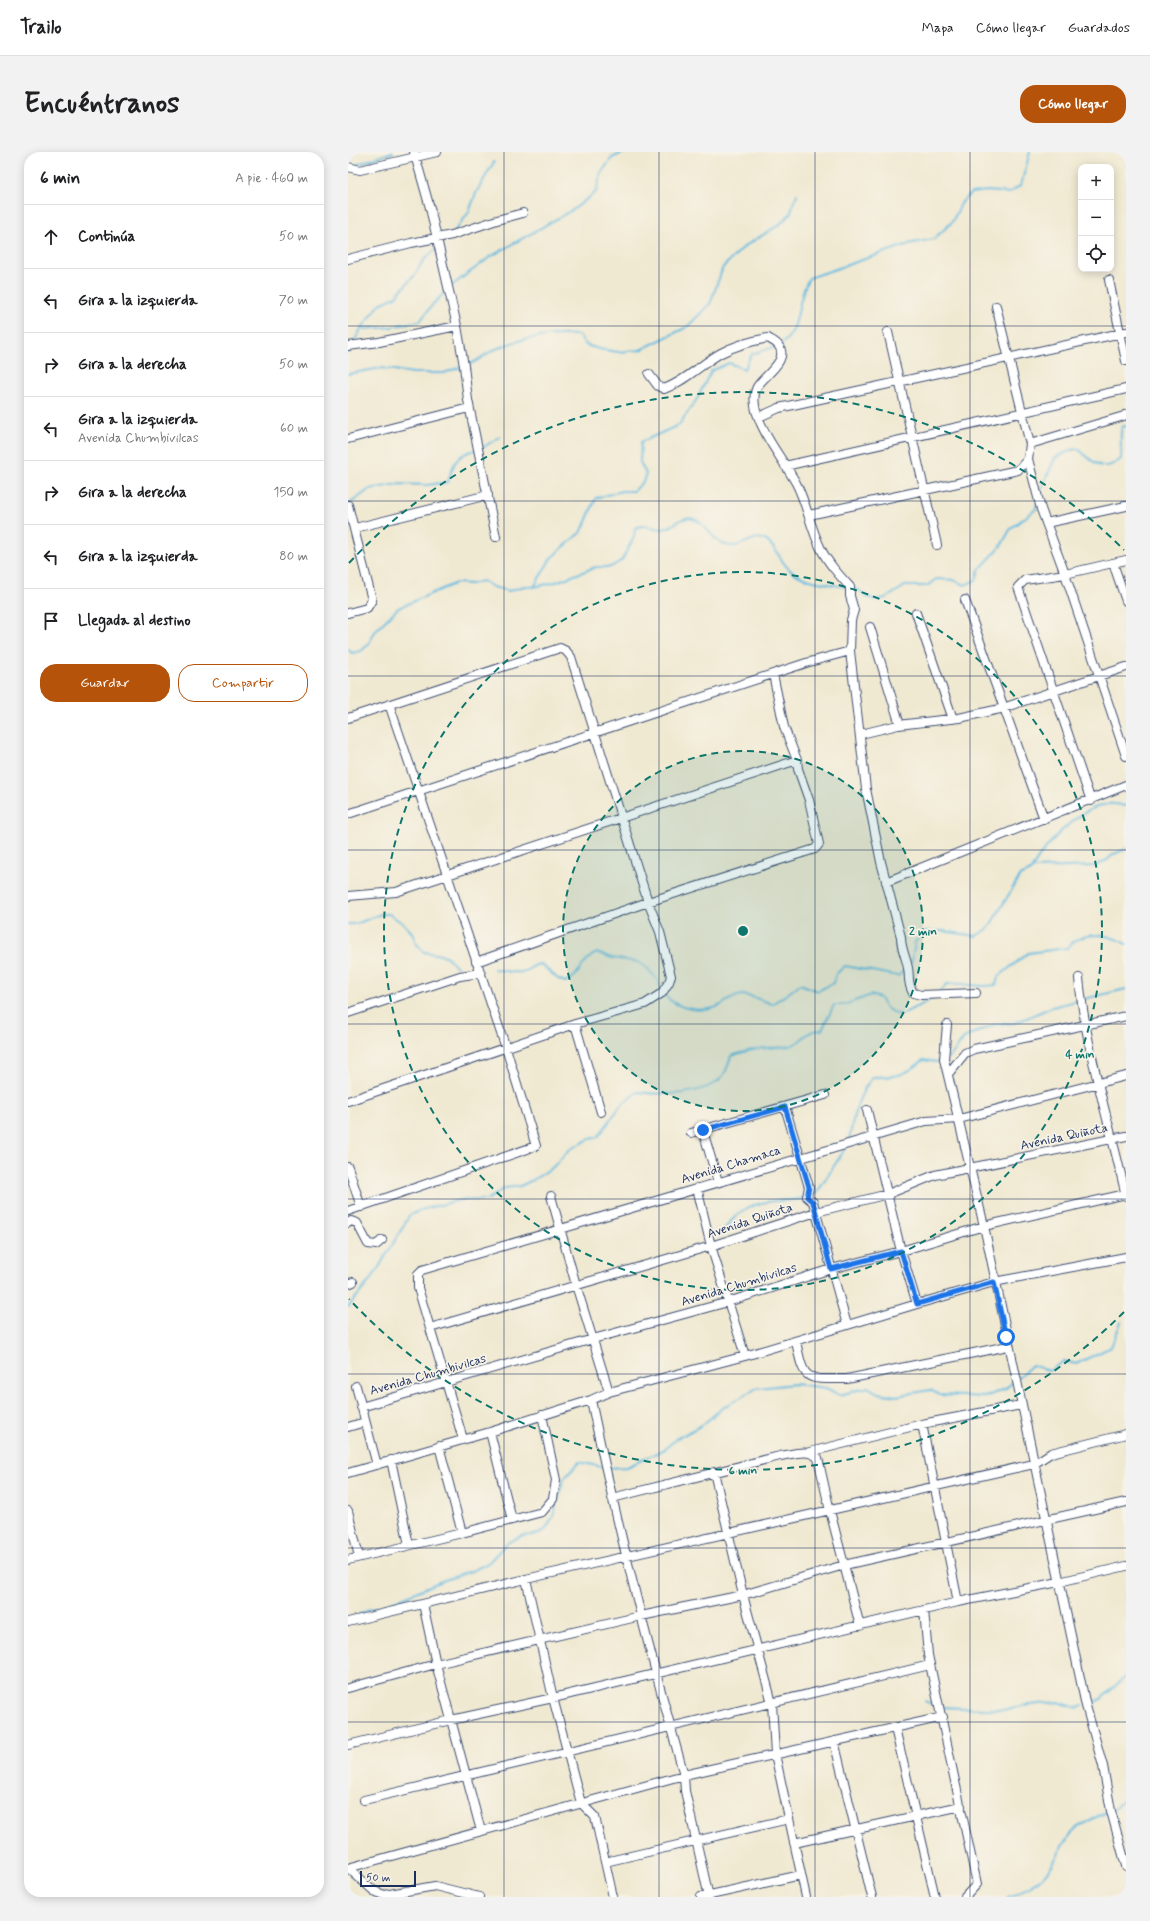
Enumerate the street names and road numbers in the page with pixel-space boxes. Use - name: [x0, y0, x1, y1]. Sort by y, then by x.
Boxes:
- street label: Avenida Quiñota: [1019, 1119, 1109, 1155]
- street label: Avenida Chamaca: [679, 1142, 783, 1188]
- street label: Avenida Quiñota: [705, 1199, 795, 1243]
- street label: Avenida Chumbivilcas: [679, 1259, 799, 1311]
- street label: Avenida Chumbivilcas: [368, 1350, 488, 1400]

